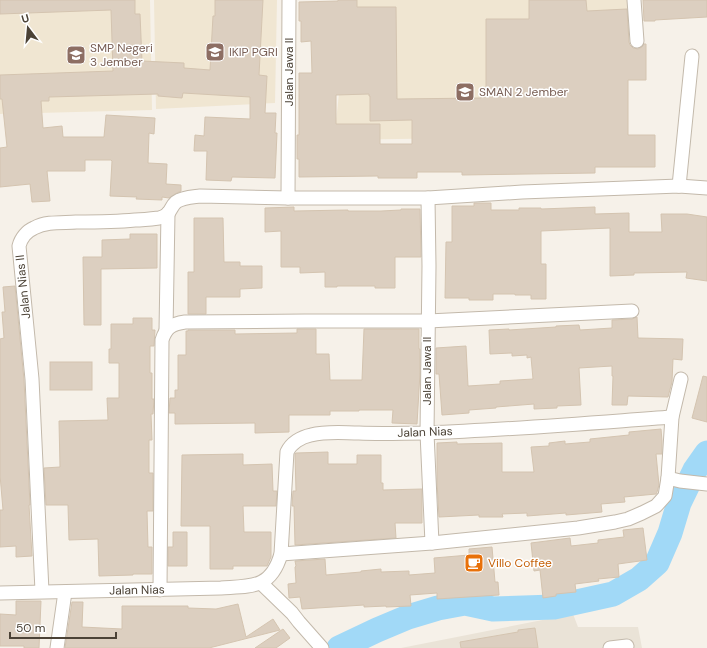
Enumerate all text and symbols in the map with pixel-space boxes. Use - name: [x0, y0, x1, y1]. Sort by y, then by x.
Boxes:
- north arrow: [8, 8, 48, 48]
- text: U: [20, 11, 31, 26]
- street label: Jalan Jawa II: [281, 38, 297, 106]
- place label: SMP Negeri 3 Jember: [90, 40, 153, 70]
- school or university icon: IKIP PGRI: [204, 41, 226, 63]
- school or university icon: SMP Negeri 3 Jember: [65, 44, 87, 66]
- place label: IKIP PGRI: [229, 44, 278, 60]
- school or university icon: SMAN 2 Jember: [454, 81, 476, 103]
- place label: SMAN 2 Jember: [479, 84, 568, 100]
- street label: Jalan Nias II: [12, 254, 34, 320]
- street label: Jalan Jawa II: [419, 337, 435, 405]
- street label: Jalan Nias: [397, 423, 453, 441]
- cafe icon: Villo Coffee: [463, 552, 485, 574]
- place label: Villo Coffee: [488, 555, 552, 571]
- street label: Jalan Nias: [109, 582, 165, 598]
- scale bar: [10, 614, 116, 640]
- text: 50 m: [16, 620, 45, 636]

